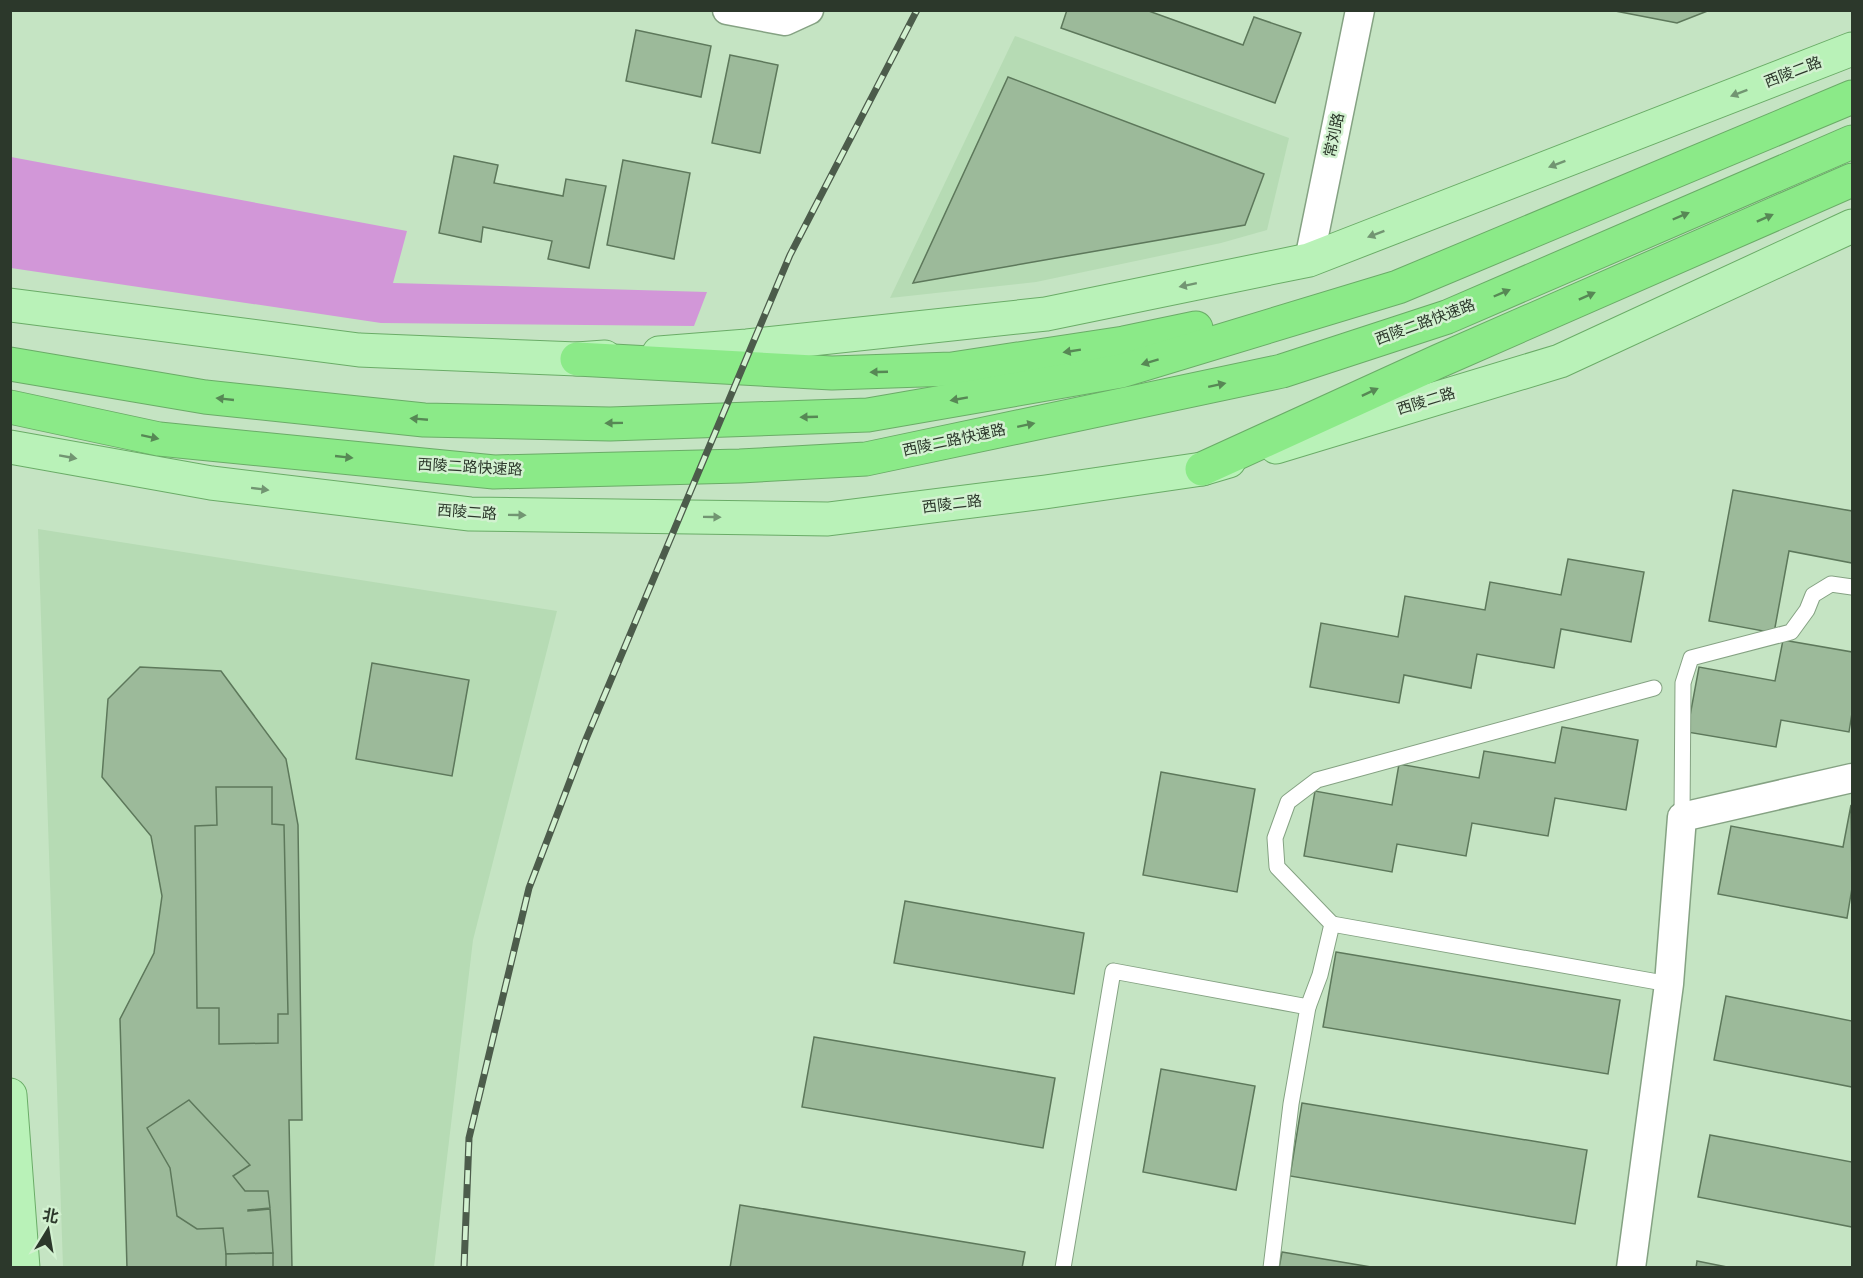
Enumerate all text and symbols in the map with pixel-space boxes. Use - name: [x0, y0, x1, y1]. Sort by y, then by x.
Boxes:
- street label: 西陵二路: [1762, 53, 1824, 91]
- one-way arrow: [1730, 89, 1748, 98]
- street label: 常刘路: [1321, 111, 1347, 159]
- one-way arrow: [1548, 159, 1566, 169]
- one-way arrow: [1672, 211, 1690, 221]
- one-way arrow: [1757, 213, 1775, 223]
- one-way arrow: [1366, 229, 1384, 239]
- one-way arrow: [1178, 281, 1197, 290]
- one-way arrow: [1493, 288, 1511, 298]
- one-way arrow: [1578, 291, 1596, 301]
- street label: 西陵二路快速路: [1373, 296, 1477, 348]
- one-way arrow: [1063, 346, 1082, 355]
- one-way arrow: [1141, 358, 1159, 367]
- one-way arrow: [869, 367, 888, 376]
- one-way arrow: [1207, 380, 1226, 389]
- street label: 西陵二路: [1395, 384, 1457, 418]
- one-way arrow: [1361, 388, 1378, 397]
- one-way arrow: [216, 394, 235, 404]
- one-way arrow: [949, 395, 968, 404]
- one-way arrow: [800, 412, 819, 422]
- one-way arrow: [410, 414, 429, 424]
- one-way arrow: [605, 418, 624, 428]
- street label: 西陵二路快速路: [901, 420, 1007, 460]
- one-way arrow: [1017, 420, 1036, 429]
- one-way arrow: [141, 433, 160, 442]
- one-way arrow: [334, 452, 353, 462]
- one-way arrow: [59, 453, 78, 462]
- street label: 西陵二路快速路: [417, 455, 523, 479]
- one-way arrow: [251, 484, 270, 494]
- street label: 西陵二路: [921, 491, 983, 517]
- street label: 西陵二路: [436, 501, 498, 523]
- one-way arrow: [507, 510, 526, 520]
- one-way arrow: [702, 512, 721, 522]
- north arrow: [18, 1200, 78, 1260]
- text: 北: [41, 1205, 60, 1227]

